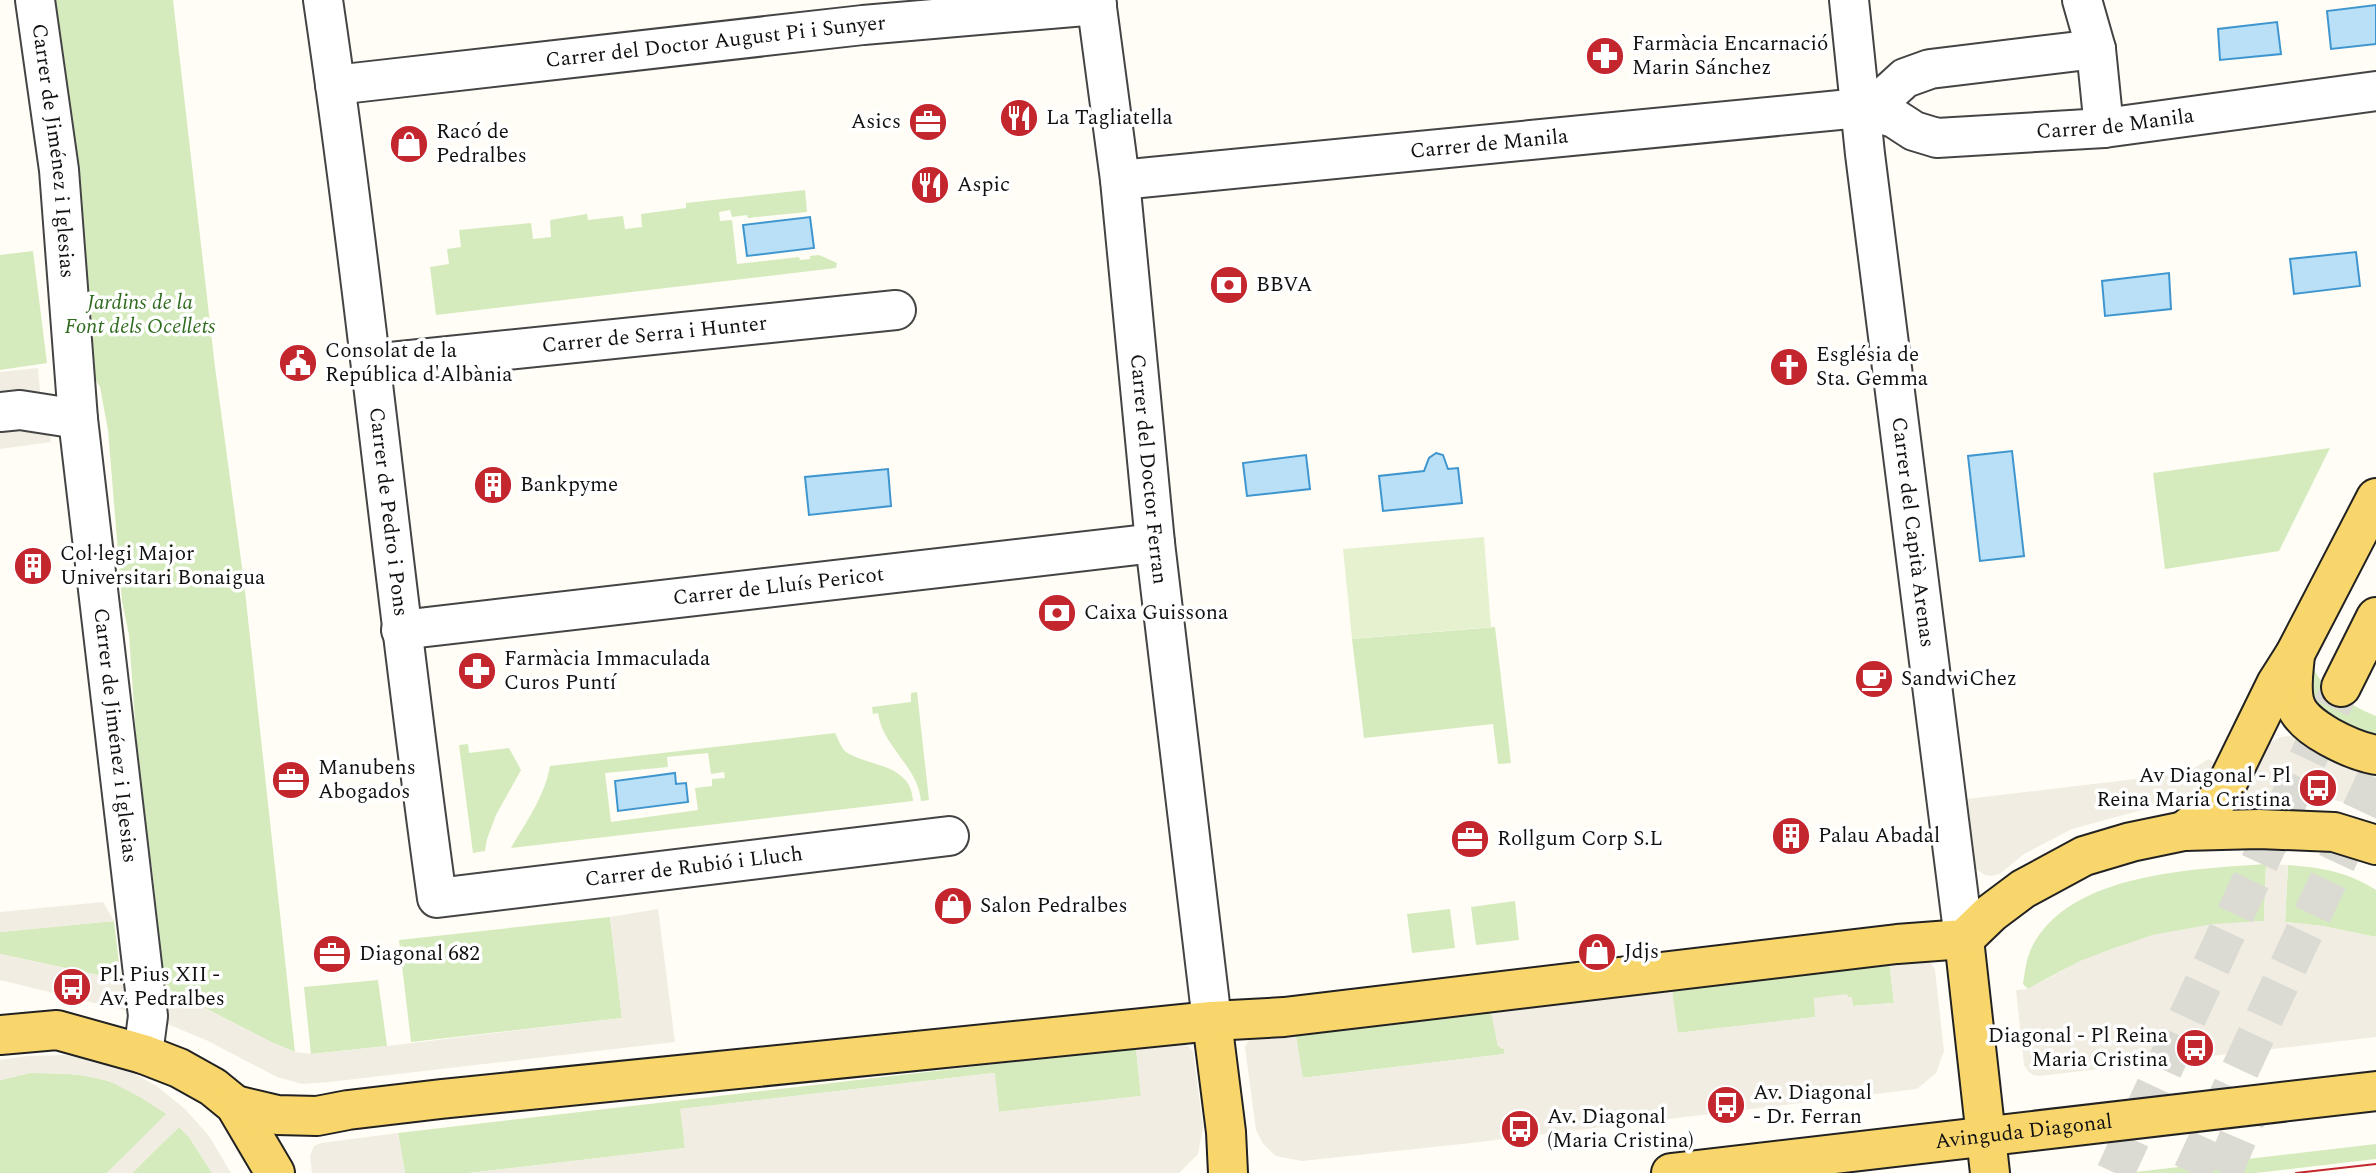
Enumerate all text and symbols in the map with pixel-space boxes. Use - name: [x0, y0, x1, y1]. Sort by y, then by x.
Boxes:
- street label: Carrer del Doctor August Pi i Sunyer: [544, 7, 887, 77]
- street label: Carrer de Jiménez i Iglesias: [22, 21, 83, 279]
- place label: Farmàcia Encarnació Marin Sánchez: [1632, 28, 1828, 84]
- pharmacy icon: Farmàcia Encarnació Marin Sánchez: [1584, 35, 1626, 77]
- restaurant icon: La Tagliatella: [998, 97, 1040, 139]
- street label: Carrer de Manila: [2035, 100, 2197, 148]
- office icon: Asics: [907, 101, 949, 143]
- place label: La Tagliatella: [1046, 102, 1173, 134]
- place label: Asics: [851, 106, 901, 138]
- place label: Racó de Pedralbes: [436, 116, 527, 172]
- street label: Carrer de Manila: [1409, 120, 1571, 168]
- shop icon: Racó de Pedralbes: [388, 123, 430, 165]
- restaurant icon: Aspic: [909, 164, 951, 206]
- place label: Aspic: [957, 169, 1010, 201]
- bank icon: BBVA: [1208, 264, 1250, 306]
- place label: BBVA: [1256, 269, 1313, 301]
- park label: Jardins de la Font dels Ocellets: [64, 287, 216, 343]
- street label: Carrer de Serra i Hunter: [540, 307, 769, 362]
- place label: Consolat de la República d'Albània: [325, 335, 513, 391]
- place label: Església de Sta. Gemma: [1816, 339, 1929, 395]
- public building icon: Consolat de la República d'Albània: [277, 342, 319, 384]
- church icon: Església de Sta. Gemma: [1768, 346, 1810, 388]
- street label: Carrer del Doctor Ferran: [1121, 352, 1176, 586]
- street label: Carrer de Pedro i Pons: [360, 405, 417, 618]
- street label: Carrer del Capità Arenas: [1882, 415, 1943, 649]
- building icon: Bankpyme: [472, 464, 514, 506]
- place label: Bankpyme: [520, 469, 618, 501]
- place label: Col·legi Major Universitari Bonaigua: [60, 538, 266, 594]
- building icon: Col·legi Major Universitari Bonaigua: [12, 545, 54, 587]
- street label: Carrer de Lluís Pericot: [671, 558, 886, 615]
- bank icon: Caixa Guissona: [1036, 592, 1078, 634]
- place label: Caixa Guissona: [1084, 597, 1229, 629]
- street label: Carrer de Jiménez i Iglesias: [84, 606, 146, 865]
- place label: Farmàcia Immaculada Curos Puntí: [504, 643, 711, 699]
- pharmacy icon: Farmàcia Immaculada Curos Puntí: [456, 650, 498, 692]
- cafe icon: SandwiChez: [1853, 658, 1895, 700]
- place label: SandwiChez: [1901, 663, 2017, 695]
- place label: Manubens Abogados: [318, 752, 416, 808]
- office icon: Manubens Abogados: [270, 759, 312, 801]
- place label: Av Diagonal - Pl Reina Maria Cristina: [2096, 760, 2292, 816]
- bus stop icon: Av Diagonal - Pl Reina Maria Cristina: [2297, 767, 2339, 809]
- building icon: Palau Abadal: [1770, 815, 1812, 857]
- office icon: Rollgum Corp S.L: [1449, 818, 1491, 860]
- place label: Palau Abadal: [1818, 820, 1940, 852]
- place label: Rollgum Corp S.L: [1497, 823, 1663, 855]
- street label: Carrer de Rubió i Lluch: [583, 838, 805, 896]
- shop icon: Salon Pedralbes: [932, 885, 974, 927]
- place label: Salon Pedralbes: [980, 890, 1128, 922]
- shop icon: Jdjs: [1576, 931, 1618, 973]
- office icon: Diagonal 682: [311, 933, 353, 975]
- place label: Jdjs: [1624, 936, 1659, 968]
- place label: Diagonal 682: [359, 938, 480, 970]
- place label: Pl. Pius XII - Av. Pedralbes: [99, 959, 225, 1015]
- bus stop icon: Pl. Pius XII - Av. Pedralbes: [51, 966, 93, 1008]
- place label: Diagonal - Pl Reina Maria Cristina: [1988, 1020, 2169, 1076]
- bus stop icon: Diagonal - Pl Reina Maria Cristina: [2174, 1027, 2216, 1069]
- place label: Av. Diagonal - Dr. Ferran: [1753, 1077, 1872, 1133]
- bus stop icon: Av. Diagonal - Dr. Ferran: [1705, 1084, 1747, 1126]
- place label: Av. Diagonal (Maria Cristina): [1547, 1101, 1694, 1157]
- street label: Avinguda Diagonal: [1933, 1106, 2114, 1158]
- bus stop icon: Av. Diagonal (Maria Cristina): [1499, 1108, 1541, 1150]

